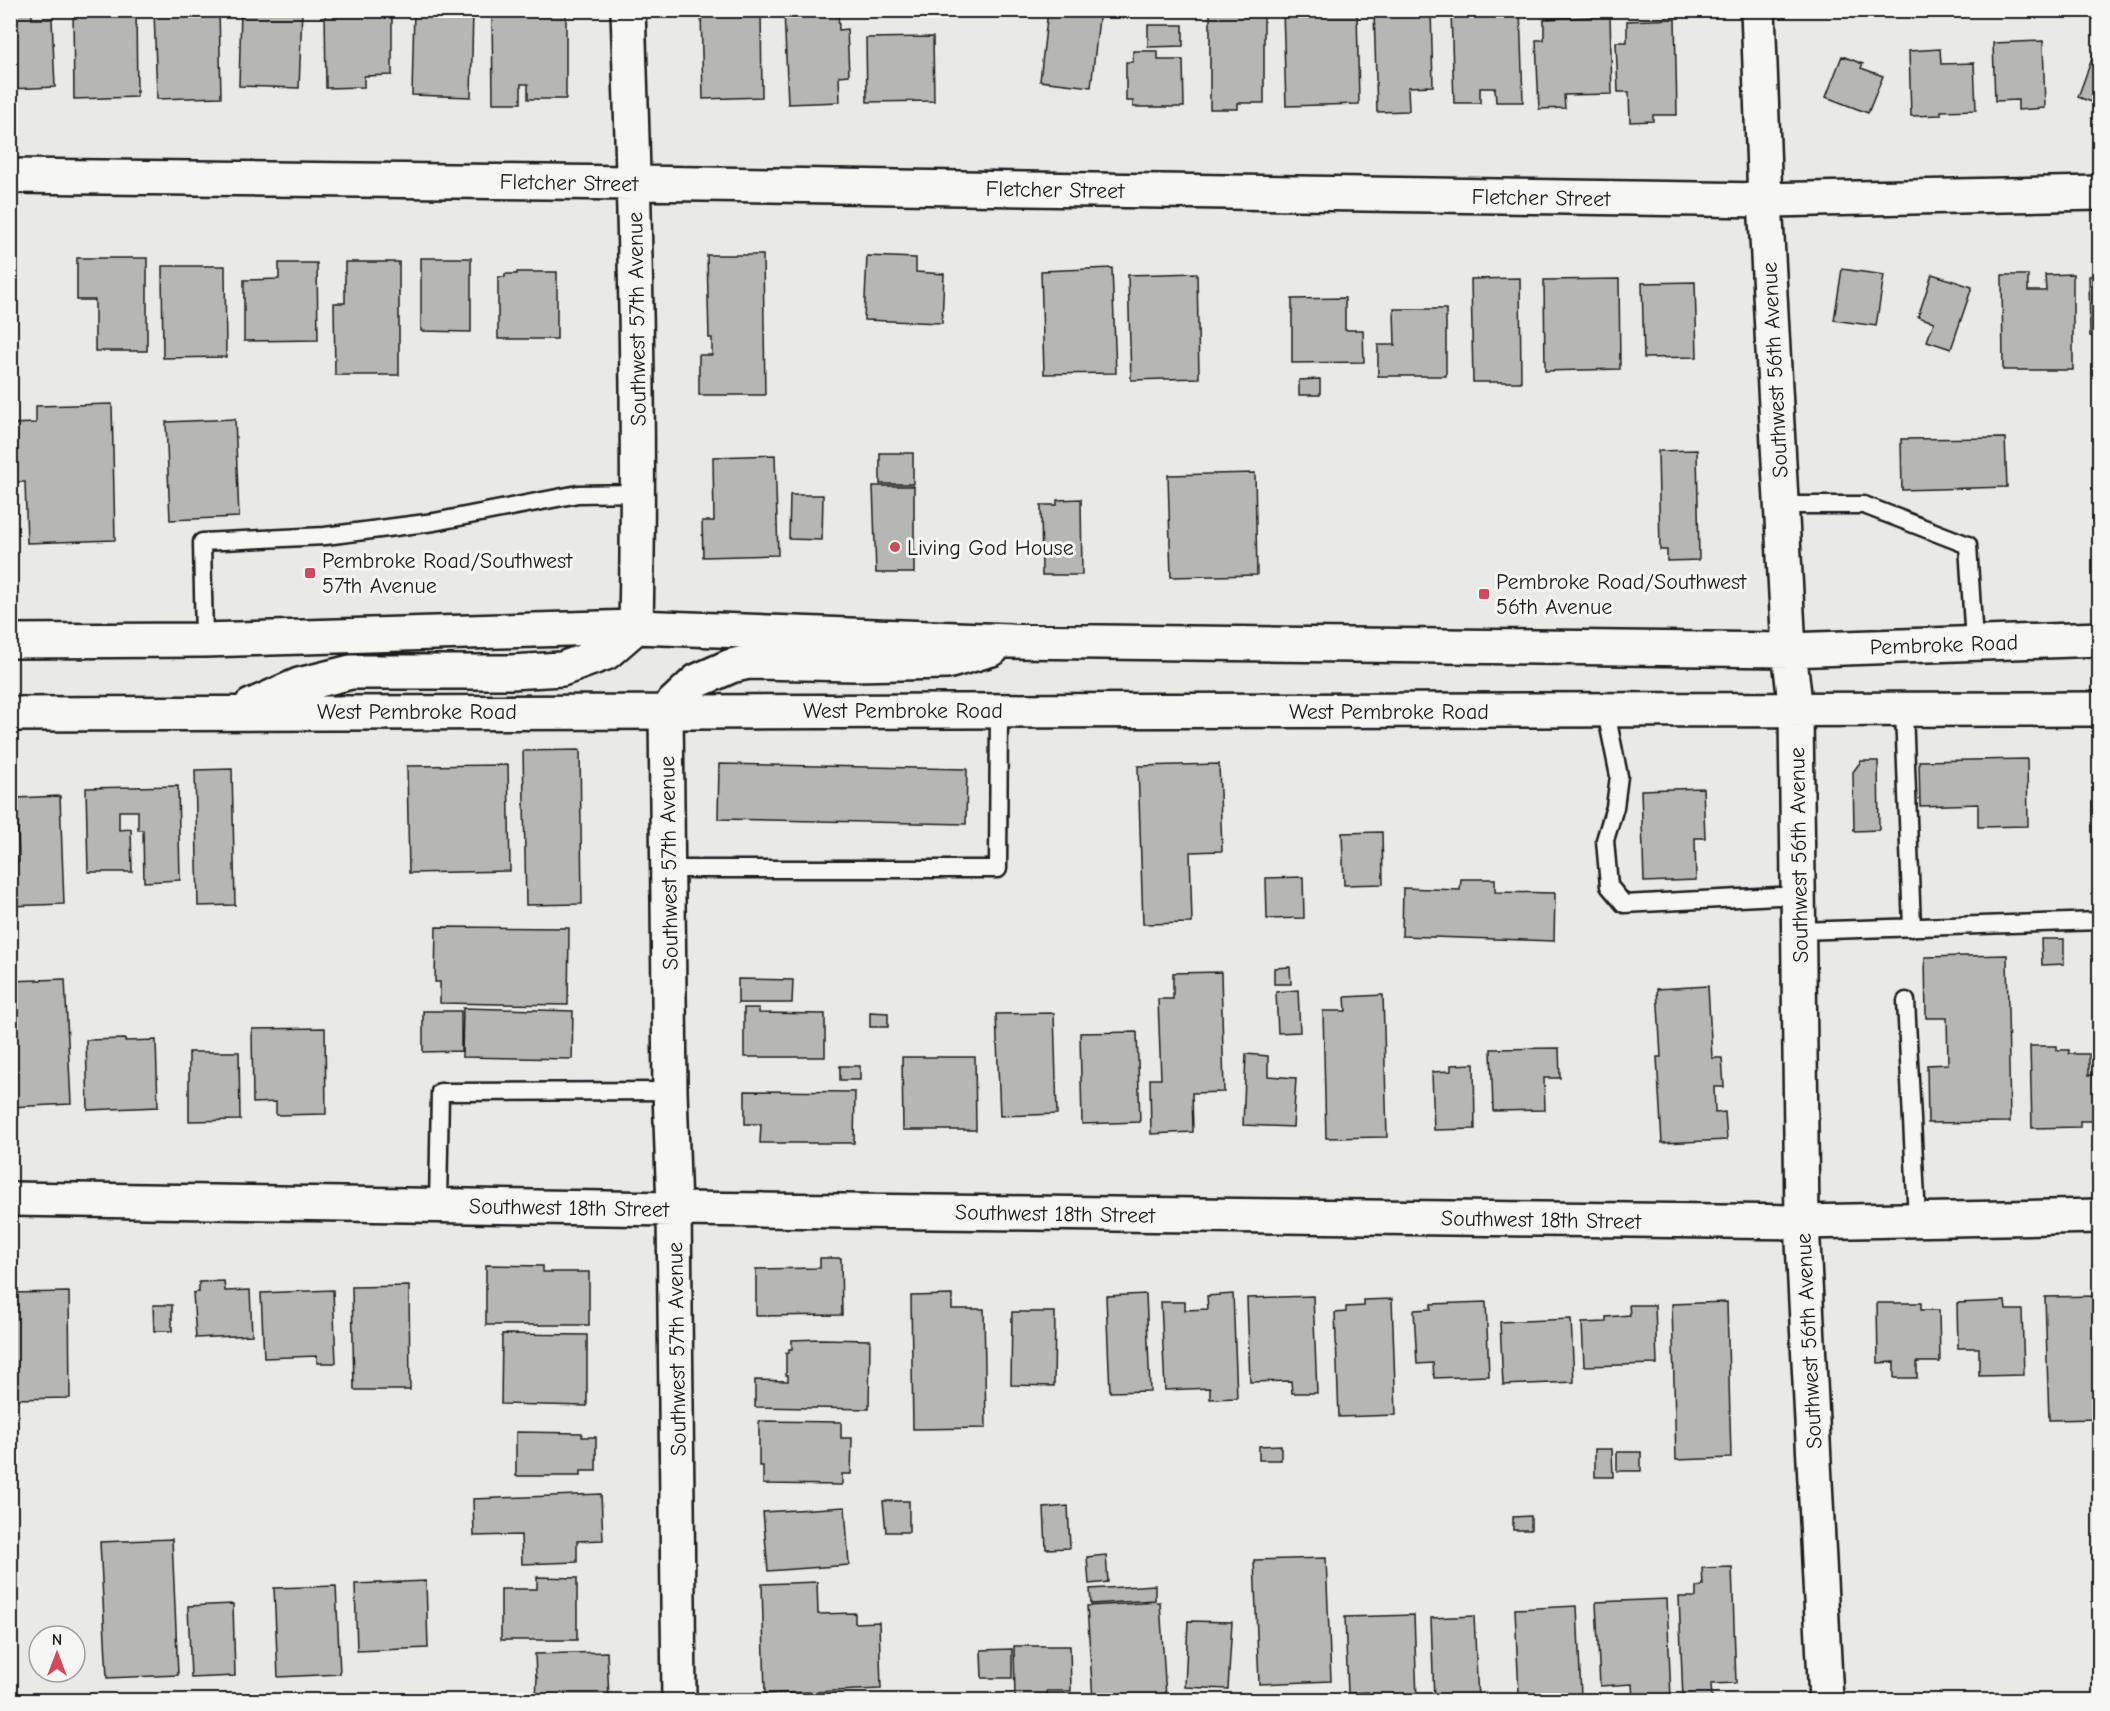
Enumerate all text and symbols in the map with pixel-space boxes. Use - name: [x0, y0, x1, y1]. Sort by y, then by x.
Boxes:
- street label: Fletcher Street: [499, 169, 639, 197]
- street label: Fletcher Street: [985, 176, 1125, 204]
- street label: Fletcher Street: [1471, 184, 1611, 212]
- street label: Southwest 57th Avenue: [622, 212, 652, 426]
- street label: Southwest 56th Avenue: [1756, 261, 1794, 478]
- place label: Living God House: [907, 535, 1074, 561]
- marker: Living God House: [888, 540, 902, 554]
- place label: Pembroke Road/Southwest 57th Avenue: [322, 548, 573, 599]
- marker: Pembroke Road/Southwest 57th Avenue: [303, 566, 317, 580]
- place label: Pembroke Road/Southwest 56th Avenue: [1496, 569, 1747, 620]
- marker: Pembroke Road/Southwest 56th Avenue: [1477, 587, 1491, 601]
- street label: Pembroke Road: [1869, 629, 2019, 661]
- street label: West Pembroke Road: [803, 698, 1003, 724]
- street label: West Pembroke Road: [317, 699, 517, 725]
- street label: West Pembroke Road: [1289, 699, 1489, 725]
- street label: Southwest 56th Avenue: [1784, 747, 1814, 963]
- street label: Southwest 57th Avenue: [654, 756, 684, 970]
- street label: Southwest 18th Street: [469, 1193, 670, 1223]
- street label: Southwest 18th Street: [955, 1199, 1156, 1229]
- street label: Southwest 18th Street: [1441, 1205, 1642, 1235]
- street label: Southwest 56th Avenue: [1790, 1232, 1828, 1449]
- street label: Southwest 57th Avenue: [662, 1242, 692, 1456]
- north arrow: [27, 1624, 87, 1684]
- text: N: [52, 1631, 62, 1649]

